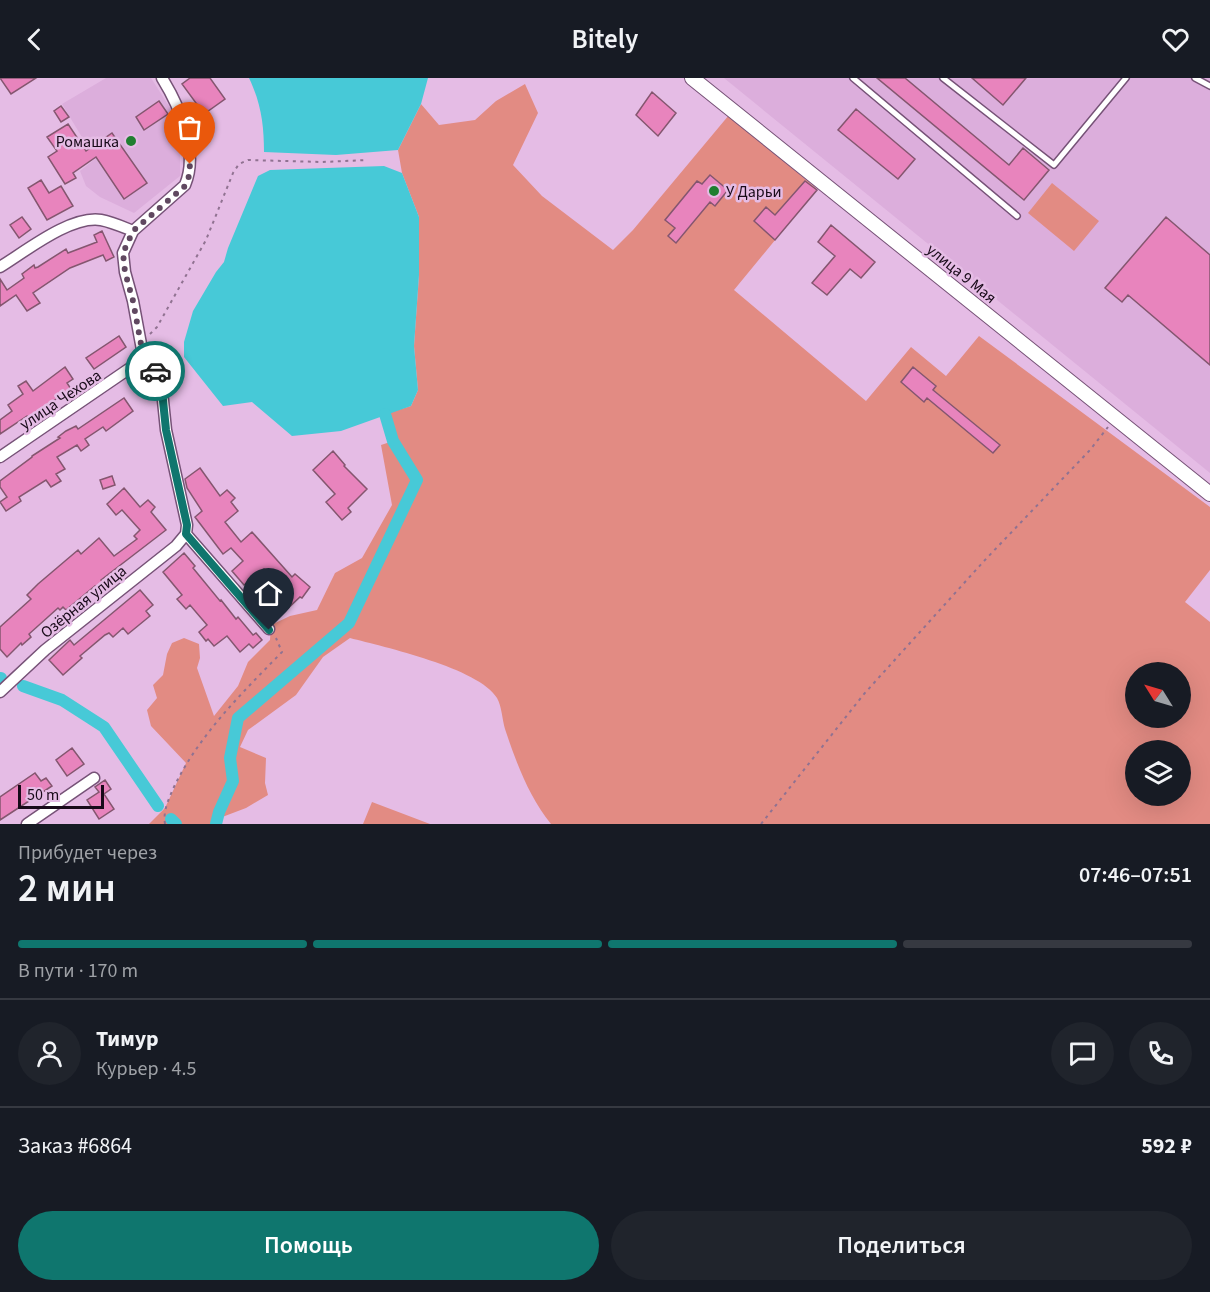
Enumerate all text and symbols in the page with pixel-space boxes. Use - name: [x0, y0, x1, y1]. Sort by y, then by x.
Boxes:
- text: Bitely: [572, 20, 638, 59]
- icon: back: [18, 23, 51, 56]
- icon: heart: [1159, 23, 1192, 56]
- pin: [164, 102, 215, 164]
- icon: bag: [173, 111, 206, 144]
- place label: Ромашка: [56, 131, 119, 153]
- marker: Ромашка: [124, 134, 138, 148]
- place label: У Дарьи: [726, 181, 782, 203]
- marker: У Дарьи: [707, 184, 721, 198]
- street label: улица 9 Мая: [922, 239, 1001, 309]
- courier: [125, 341, 185, 401]
- icon: car: [139, 355, 172, 388]
- street label: улица Чехова: [15, 364, 106, 435]
- street label: Озёрная улица: [36, 560, 131, 643]
- pin: [243, 568, 294, 630]
- icon: home: [252, 577, 285, 610]
- north arrow: [1125, 662, 1191, 728]
- map controls: [1125, 662, 1191, 806]
- button: layers: [1125, 740, 1191, 806]
- scale bar: [18, 782, 104, 810]
- text: 50 m: [27, 784, 59, 806]
- text: Прибудет через: [18, 839, 157, 867]
- text: 07:46–07:51: [1079, 859, 1192, 891]
- text: 2 мин: [18, 861, 116, 917]
- text: В пути · 170 m: [18, 957, 138, 985]
- button: person: [18, 1022, 81, 1085]
- button: chat: [1051, 1022, 1114, 1085]
- button: phone: [1129, 1022, 1192, 1085]
- text: Тимур: [96, 1023, 159, 1055]
- text: Курьер · 4.5: [96, 1055, 196, 1083]
- text: Заказ #6864: [18, 1130, 132, 1162]
- text: 592 ₽: [1141, 1130, 1192, 1162]
- button: Помощь: [18, 1211, 599, 1280]
- button: Поделиться: [611, 1211, 1192, 1280]

